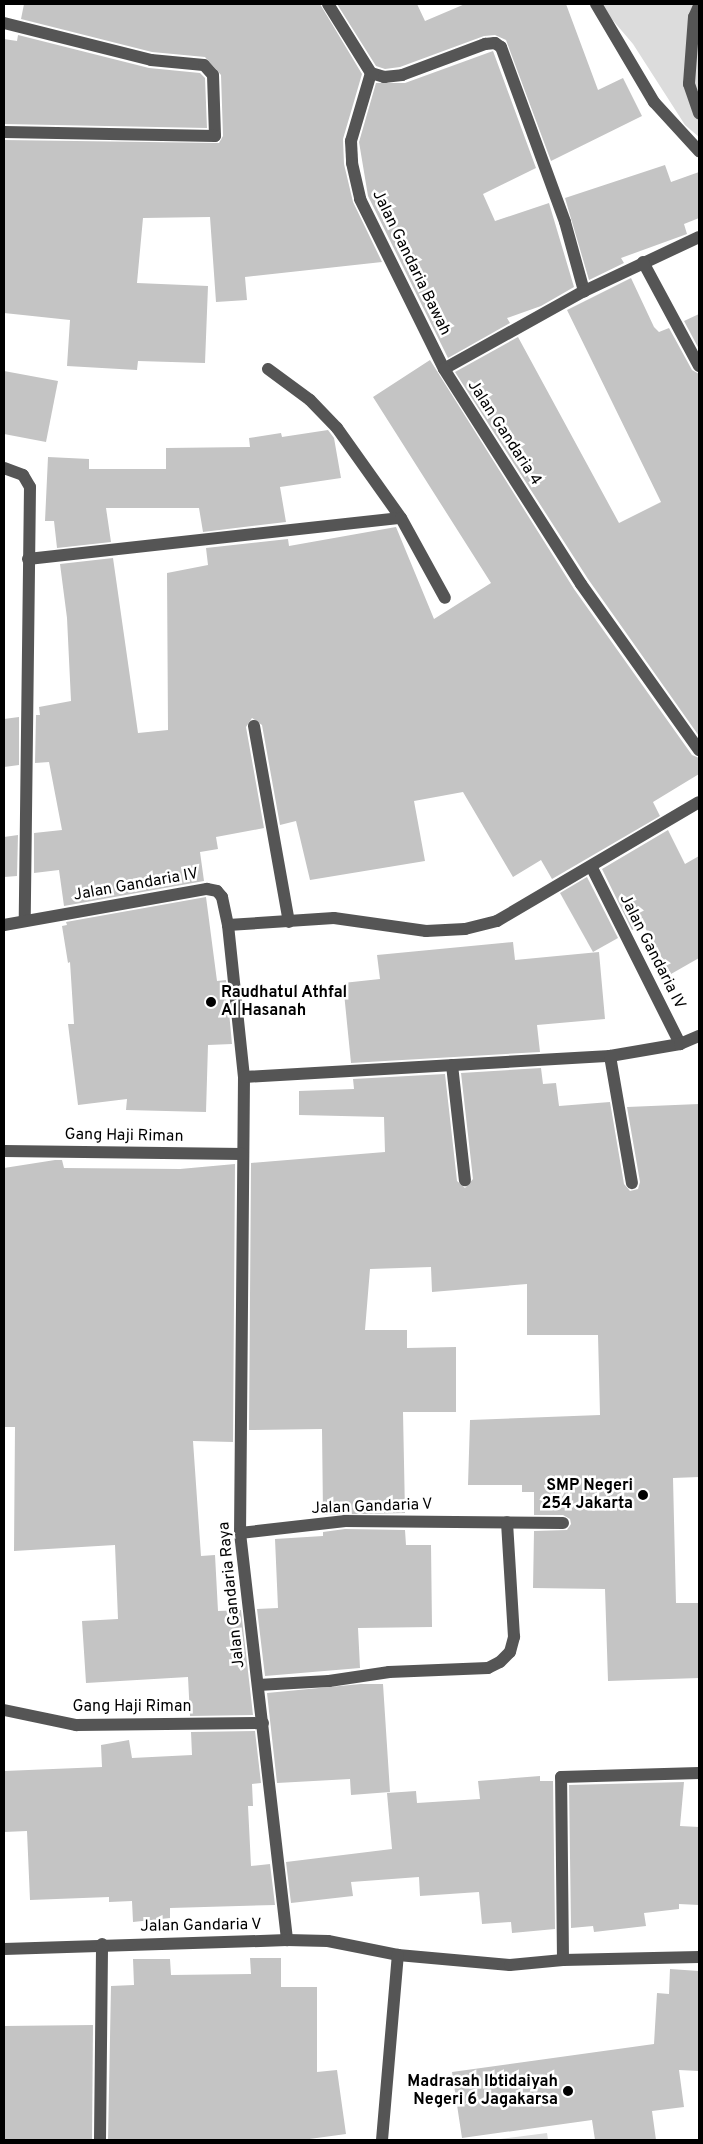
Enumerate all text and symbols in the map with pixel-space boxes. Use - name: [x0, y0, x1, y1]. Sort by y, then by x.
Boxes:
- street label: Jalan Gandaria Bawah: [367, 187, 455, 339]
- street label: Jalan Gandaria 4: [463, 377, 545, 489]
- street label: Jalan Gandaria IV: [72, 865, 200, 905]
- street label: Jalan Gandaria IV: [615, 891, 689, 1013]
- place label: Raudhatul Athfal Al Hasanah: [221, 983, 348, 1021]
- marker: Raudhatul Athfal Al Hasanah: [205, 996, 217, 1008]
- street label: Gang Haji Riman: [64, 1125, 184, 1147]
- place label: SMP Negeri 254 Jakarta: [541, 1476, 633, 1514]
- marker: SMP Negeri 254 Jakarta: [637, 1489, 649, 1501]
- street label: Jalan Gandaria V: [311, 1495, 433, 1519]
- street label: Jalan Gandaria Raya: [215, 1521, 249, 1669]
- street label: Gang Haji Riman: [72, 1697, 192, 1717]
- street label: Jalan Gandaria V: [140, 1915, 262, 1937]
- place label: Madrasah Ibtidaiyah Negeri 6 Jagakarsa: [407, 2072, 558, 2110]
- marker: Madrasah Ibtidaiyah Negeri 6 Jagakarsa: [562, 2085, 574, 2097]

